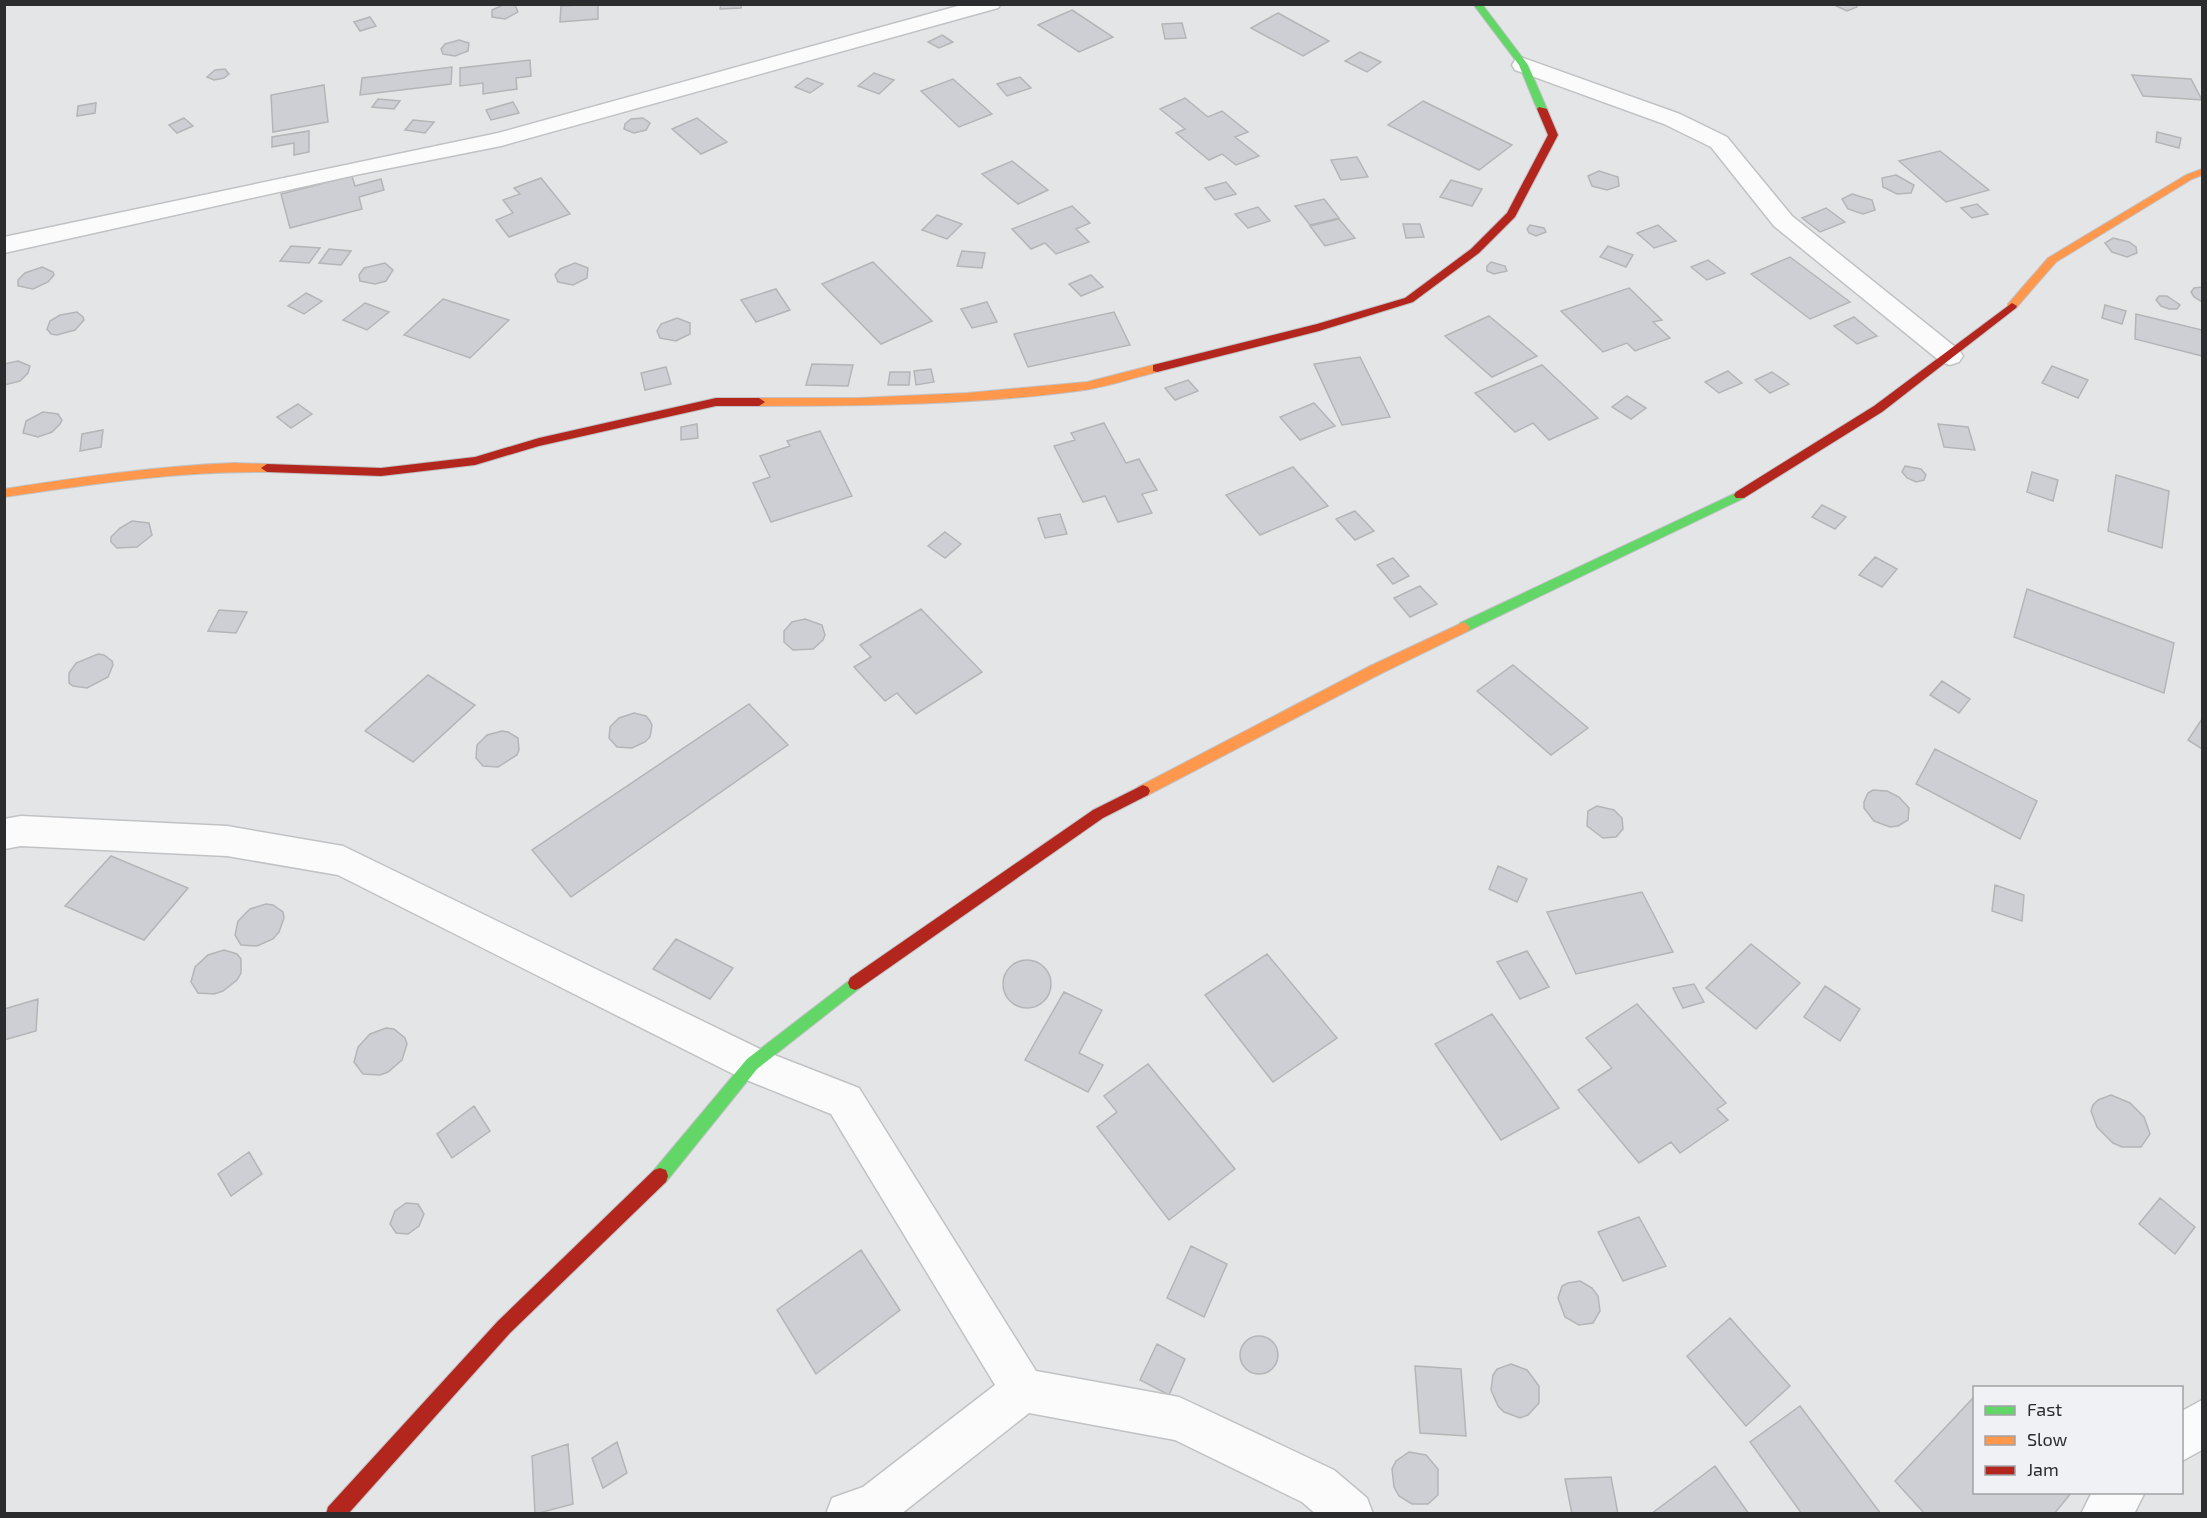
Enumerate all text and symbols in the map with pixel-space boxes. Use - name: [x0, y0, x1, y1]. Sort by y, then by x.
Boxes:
- legend: [1973, 1386, 2183, 1494]
- text: Fast: [2027, 1398, 2062, 1420]
- text: Slow: [2027, 1428, 2068, 1450]
- text: Jam: [2027, 1458, 2059, 1480]

